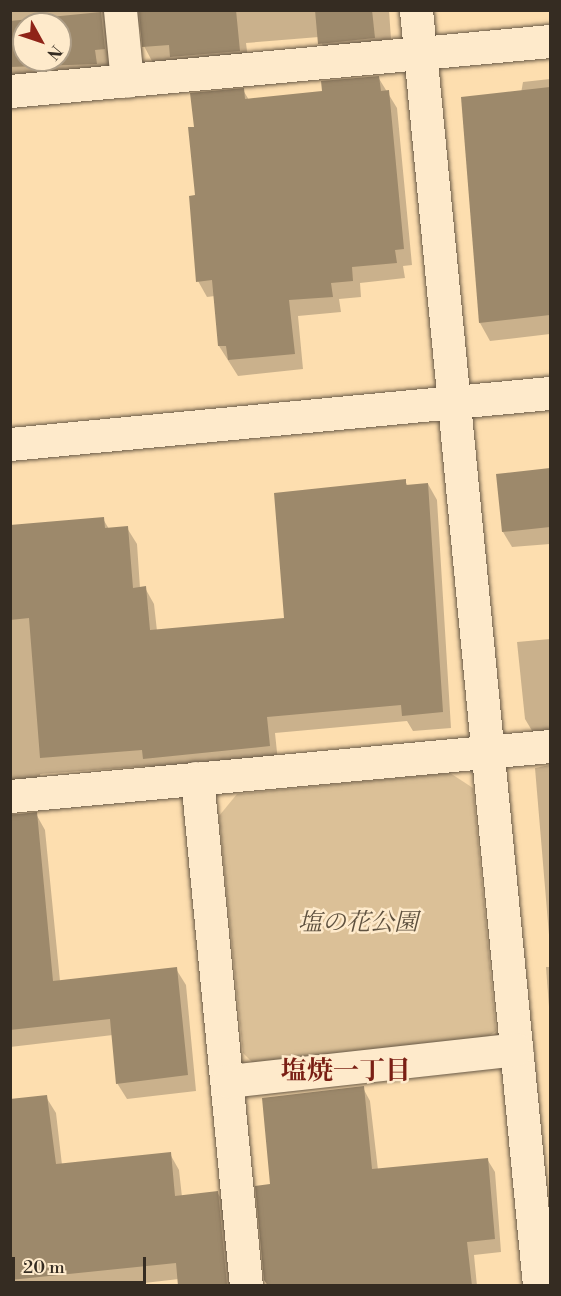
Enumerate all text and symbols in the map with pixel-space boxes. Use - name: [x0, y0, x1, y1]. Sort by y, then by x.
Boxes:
- north arrow: [12, 12, 72, 72]
- text: N: [43, 41, 66, 64]
- park label: 塩の花公園: [298, 910, 418, 938]
- district label: 塩焼一丁目: [281, 1056, 411, 1088]
- scale bar: [15, 1245, 148, 1283]
- text: 20 m: [23, 1256, 65, 1279]

